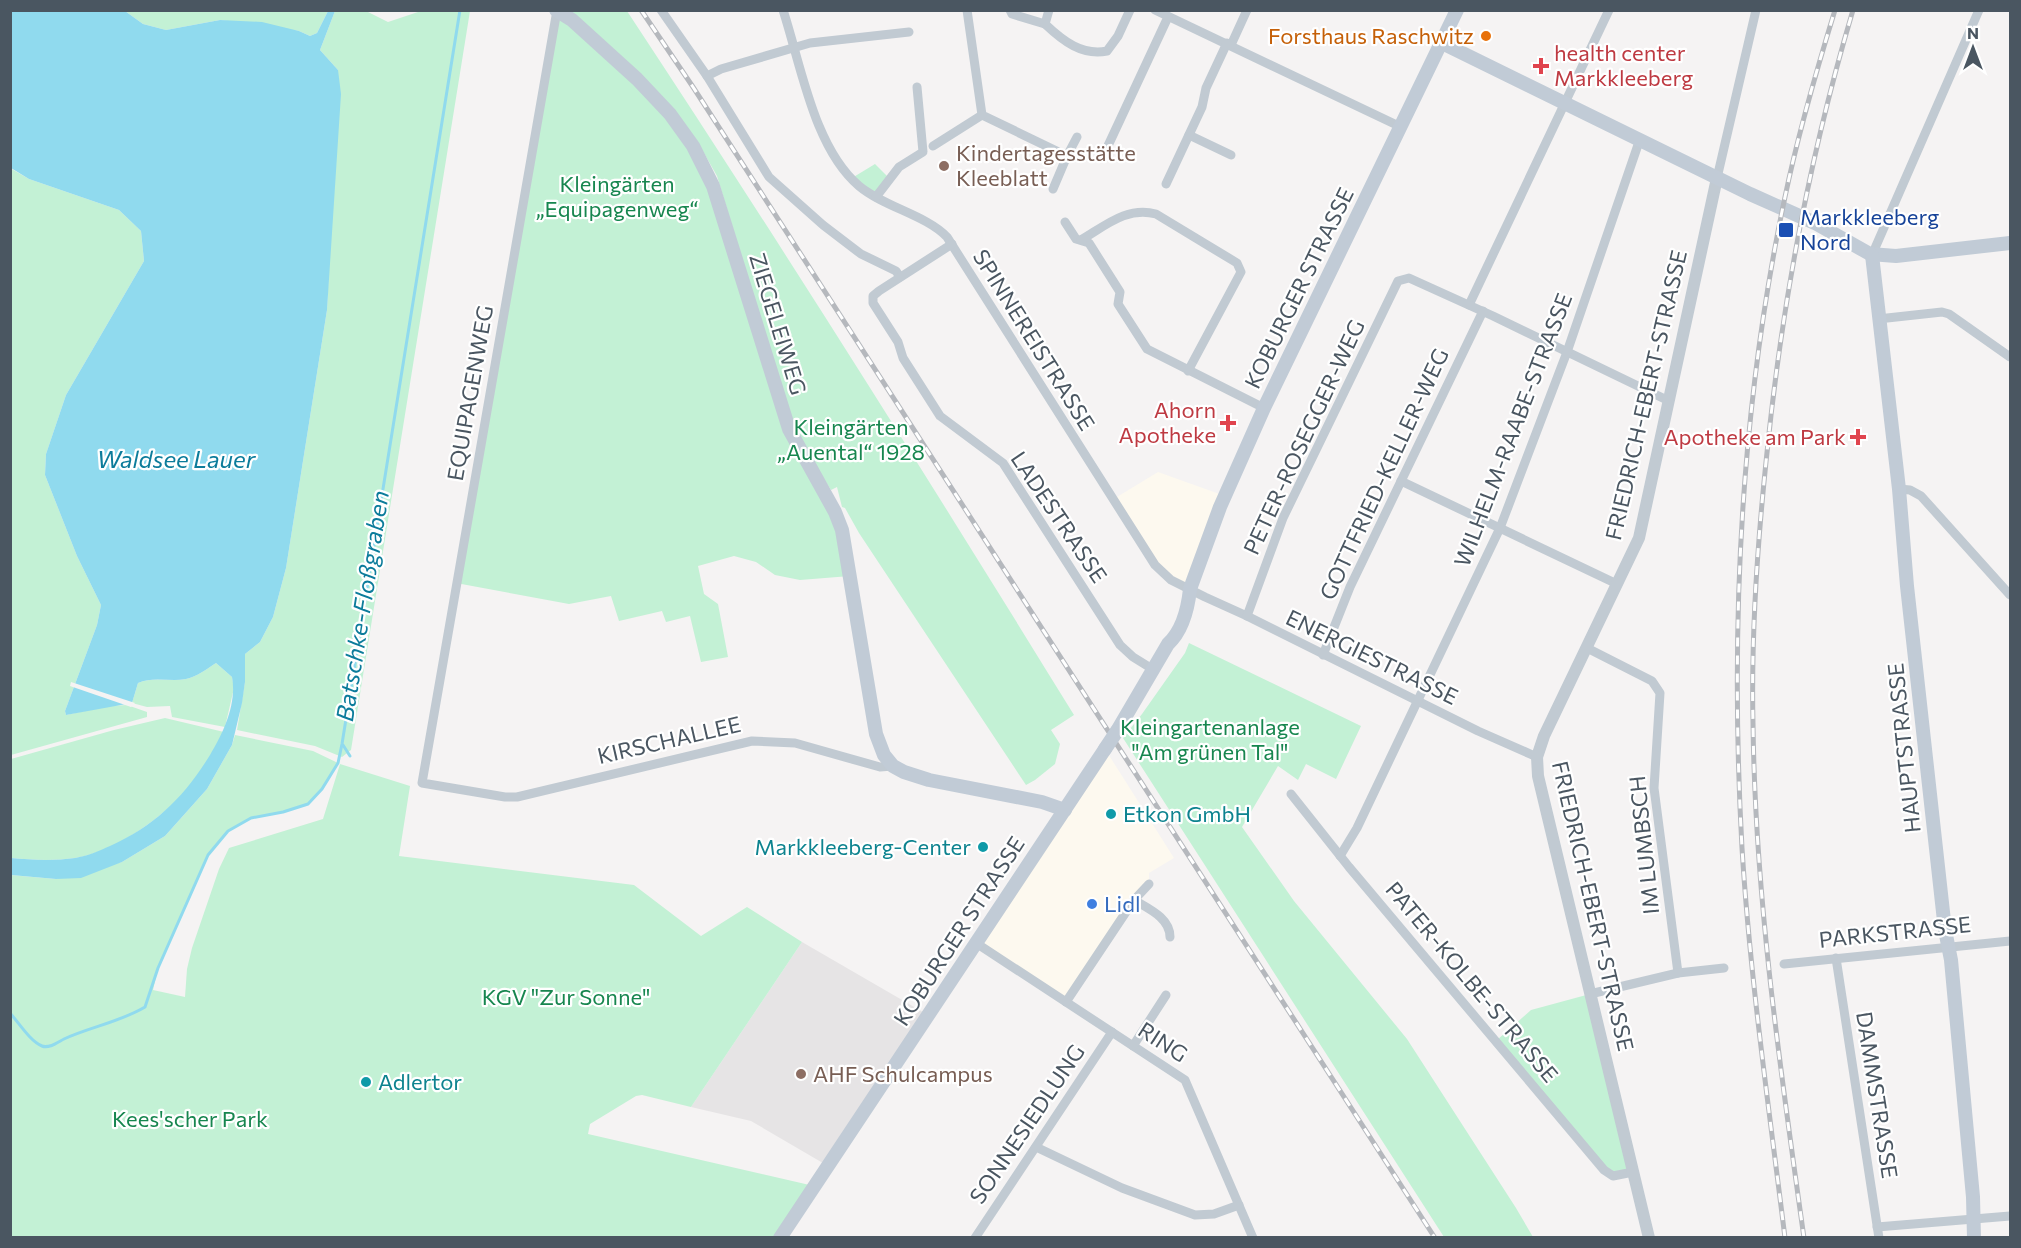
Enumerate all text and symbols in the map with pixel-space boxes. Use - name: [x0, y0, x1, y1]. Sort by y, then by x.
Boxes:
- north arrow: [1943, 18, 2003, 78]
- place label: Forsthaus Raschwitz: [1268, 22, 1474, 49]
- text: N: [1967, 23, 1979, 42]
- marker: Forsthaus Raschwitz: [1479, 29, 1493, 43]
- place label: health center Markkleeberg: [1554, 39, 1693, 91]
- marker: health center Markkleeberg: [1532, 57, 1550, 75]
- place label: Kindertagesstätte Kleeblatt: [956, 139, 1136, 191]
- marker: Kindertagesstätte Kleeblatt: [937, 159, 951, 173]
- park label: Kleingärten „Equipagenweg“: [536, 170, 698, 222]
- street label: KOBURGER STRASSE: [1238, 183, 1359, 393]
- place label: Markkleeberg Nord: [1800, 203, 1939, 255]
- marker: Markkleeberg Nord: [1777, 221, 1795, 239]
- street label: SPINNEREISTRASSE: [968, 244, 1101, 435]
- street label: FRIEDRICH-EBERT-STRASSE: [1599, 247, 1692, 543]
- street label: ZIEGELEIWEG: [744, 250, 813, 398]
- street label: WILHELM-RAABE-STRASSE: [1448, 289, 1577, 570]
- street label: EQUIPAGENWEG: [441, 303, 498, 483]
- street label: PETER-ROSEGGER-WEG: [1237, 315, 1370, 559]
- street label: GOTTFRIED-KELLER-WEG: [1313, 344, 1454, 604]
- place label: Ahorn Apotheke: [1119, 396, 1216, 448]
- park label: Kleingärten „Auental“ 1928: [777, 413, 925, 465]
- marker: Ahorn Apotheke: [1221, 416, 1235, 430]
- place label: Apotheke am Park: [1663, 423, 1846, 450]
- marker: Apotheke am Park: [1851, 430, 1865, 444]
- water label: Waldsee Lauer: [97, 444, 257, 473]
- street label: LADESTRASSE: [1006, 446, 1113, 588]
- water label: Batschke‐Floßgraben: [329, 488, 394, 723]
- street label: ENERGIESTRASSE: [1282, 603, 1463, 710]
- street label: HAUPTSTRASSE: [1881, 662, 1926, 834]
- street label: KIRSCHALLEE: [594, 710, 743, 769]
- park label: Kleingartenanlage "Am grünen Tal": [1120, 713, 1300, 765]
- street label: FRIEDRICH-EBERT-STRASSE: [1547, 758, 1640, 1054]
- street label: IM LUMBSCH: [1623, 774, 1664, 916]
- place label: Etkon GmbH: [1123, 800, 1251, 827]
- marker: Etkon GmbH: [1104, 807, 1118, 821]
- street label: KOBURGER STRASSE: [887, 831, 1030, 1030]
- place label: Markkleeberg-Center: [755, 833, 971, 860]
- marker: Markkleeberg-Center: [976, 840, 990, 854]
- street label: PATER-KOLBE-STRASSE: [1380, 876, 1564, 1088]
- place label: Lidl: [1104, 890, 1141, 917]
- marker: Lidl: [1085, 897, 1099, 911]
- street label: PARKSTRASSE: [1818, 910, 1972, 953]
- park label: KGV "Zur Sonne": [482, 983, 650, 1010]
- street label: DAMMSTRASSE: [1851, 1010, 1904, 1180]
- street label: RING: [1133, 1016, 1193, 1068]
- street label: SONNESIEDLUNG: [963, 1039, 1090, 1209]
- place label: AHF Schulcampus: [813, 1060, 993, 1087]
- marker: AHF Schulcampus: [794, 1067, 808, 1081]
- place label: Adlertor: [378, 1068, 462, 1095]
- marker: Adlertor: [359, 1075, 373, 1089]
- park label: Kees'scher Park: [112, 1105, 268, 1132]

